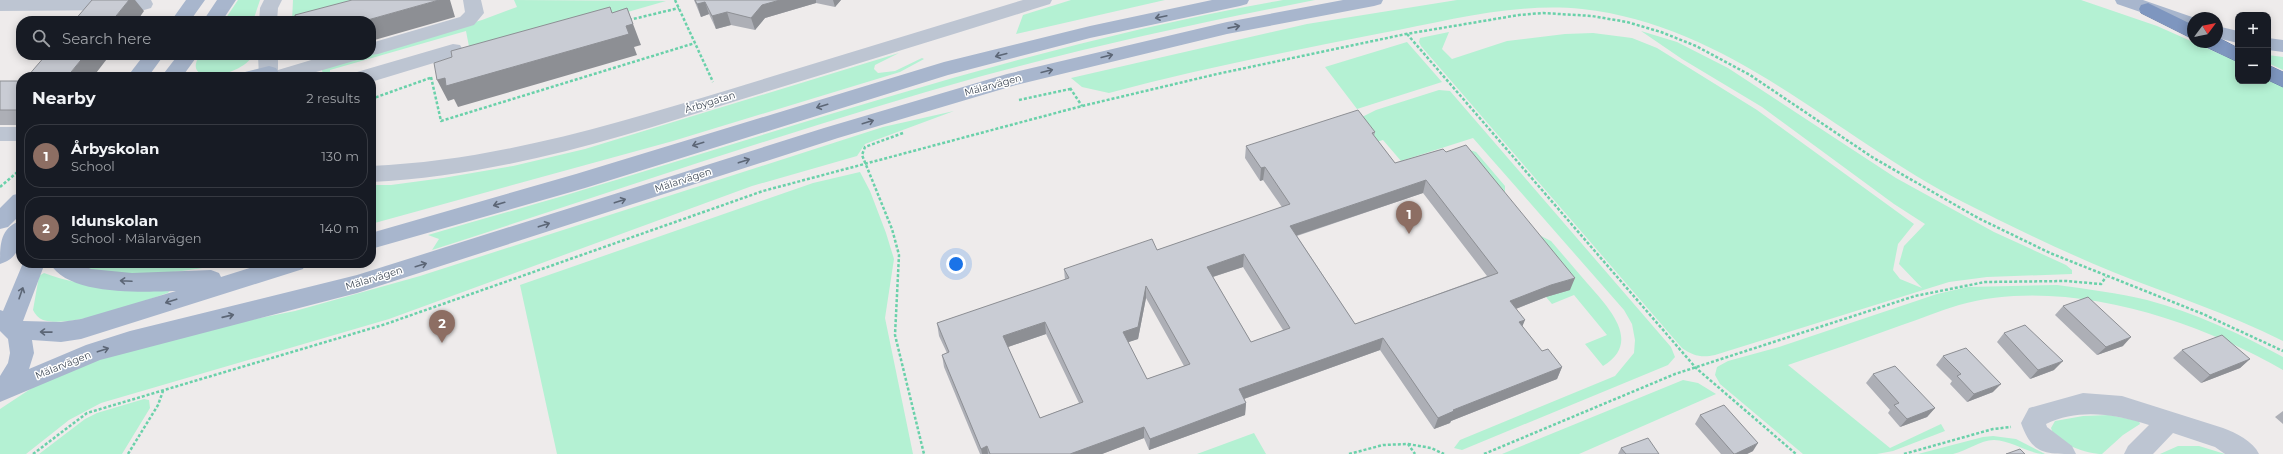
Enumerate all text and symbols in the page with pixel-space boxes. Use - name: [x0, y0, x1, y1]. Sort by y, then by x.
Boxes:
- north arrow: [2187, 12, 2223, 48]
- map controls: [2235, 12, 2271, 84]
- button: +: [2235, 12, 2271, 48]
- one-way arrow: [1155, 14, 1168, 22]
- search box: [16, 16, 376, 60]
- one-way arrow: [1227, 22, 1240, 30]
- icon: search: [30, 27, 52, 49]
- text: Search here: [62, 29, 151, 48]
- button: −: [2235, 48, 2271, 84]
- one-way arrow: [1100, 51, 1113, 59]
- one-way arrow: [995, 52, 1008, 59]
- one-way arrow: [1040, 67, 1053, 74]
- street label: Mälarvägen: [963, 71, 1023, 99]
- text: Nearby: [32, 88, 96, 108]
- street label: Årbygatan: [683, 88, 737, 116]
- text: 2 results: [306, 90, 360, 106]
- one-way arrow: [816, 103, 829, 110]
- one-way arrow: [861, 118, 874, 125]
- text: Årbyskolan: [71, 139, 159, 158]
- one-way arrow: [692, 141, 705, 148]
- text: 1: [43, 148, 49, 164]
- text: 130 m: [321, 148, 359, 164]
- one-way arrow: [737, 157, 750, 164]
- text: School: [71, 158, 115, 174]
- street label: Mälarvägen: [653, 165, 713, 195]
- one-way arrow: [614, 196, 626, 204]
- one-way arrow: [493, 201, 506, 208]
- pin: 1: [1396, 201, 1422, 234]
- text: Idunskolan: [71, 211, 158, 230]
- text: 2: [42, 220, 50, 236]
- text: 140 m: [320, 220, 359, 236]
- one-way arrow: [538, 221, 551, 228]
- text: School · Mälarvägen: [71, 230, 202, 246]
- your location: [946, 254, 966, 274]
- one-way arrow: [414, 260, 426, 268]
- street label: Mälarvägen: [344, 263, 404, 293]
- one-way arrow: [120, 277, 133, 284]
- one-way arrow: [18, 287, 25, 300]
- one-way arrow: [165, 298, 178, 305]
- pin: 2: [429, 310, 455, 343]
- one-way arrow: [221, 311, 234, 319]
- one-way arrow: [40, 328, 53, 336]
- one-way arrow: [96, 345, 108, 353]
- street label: Mälarvägen: [33, 348, 93, 382]

